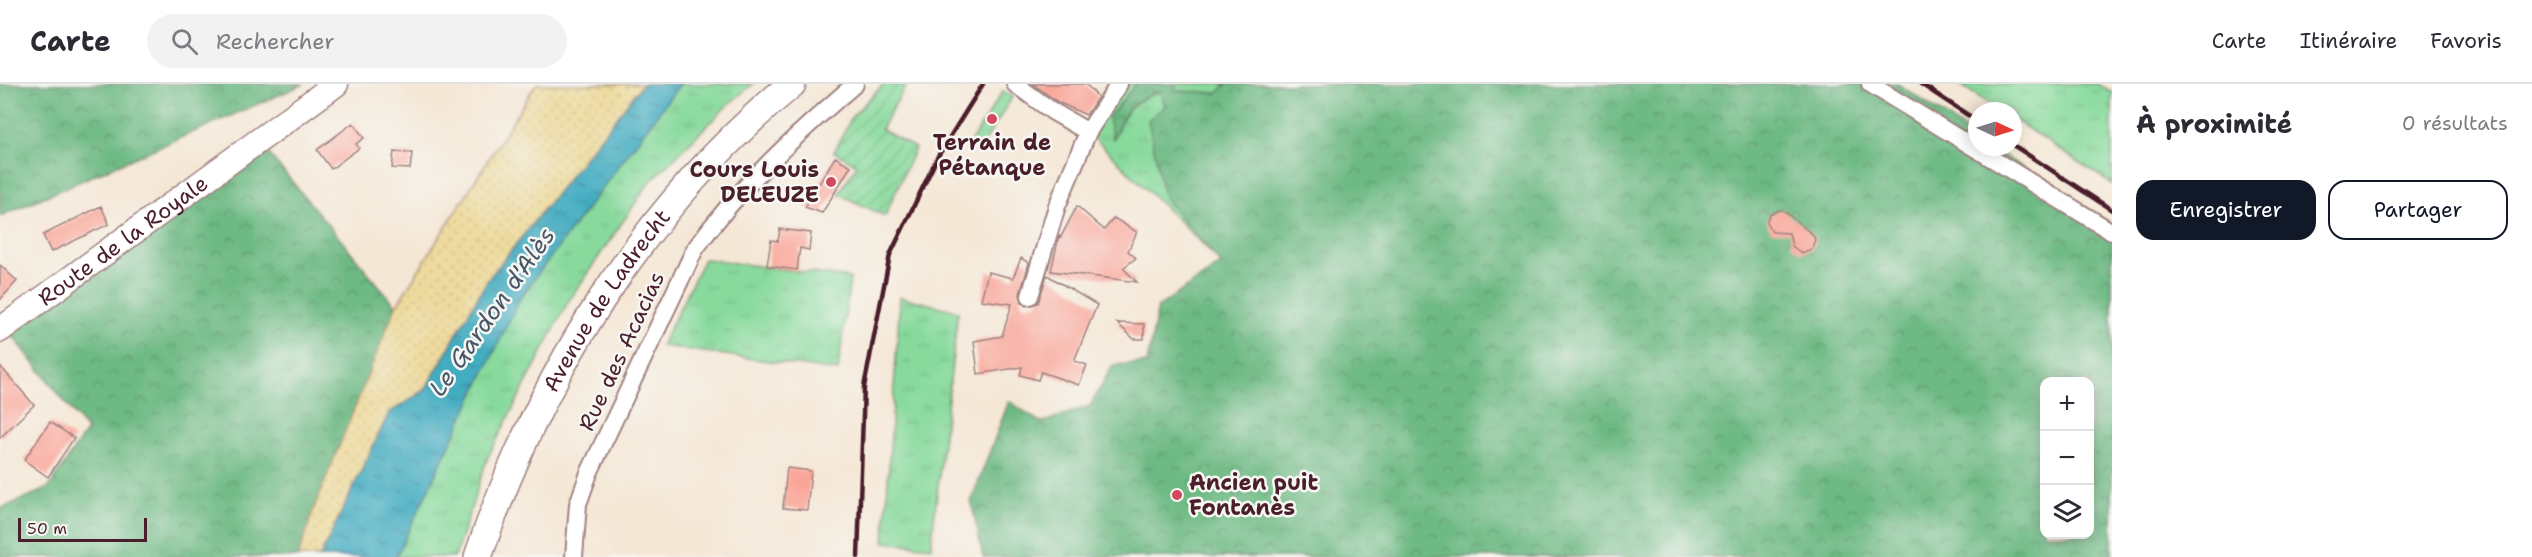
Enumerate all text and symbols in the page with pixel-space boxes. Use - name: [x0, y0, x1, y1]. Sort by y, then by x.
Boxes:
- search box: [147, 14, 567, 68]
- text: Carte: [30, 22, 111, 60]
- icon: search: [168, 25, 201, 58]
- text: Rechercher: [216, 27, 335, 56]
- text: Carte: [2212, 27, 2267, 55]
- text: Itinéraire: [2300, 27, 2397, 55]
- text: Favoris: [2430, 27, 2502, 55]
- north arrow: [1968, 102, 2022, 156]
- text: À proximité: [2136, 106, 2292, 141]
- text: 0 résultats: [2402, 110, 2508, 136]
- marker: Terrain de Pétanque: [985, 112, 999, 126]
- place label: Terrain de Pétanque: [933, 128, 1051, 182]
- place label: Cours Louis DELEUZE: [689, 155, 819, 209]
- street label: Route de la Royale: [32, 169, 214, 312]
- marker: Cours Louis DELEUZE: [824, 175, 838, 189]
- button: Enregistrer: [2136, 180, 2316, 240]
- button: Partager: [2328, 180, 2508, 240]
- street label: Avenue de Ladrecht: [536, 203, 677, 397]
- water label: Le Gardon d'Alès: [422, 221, 562, 403]
- street label: Rue des Acacias: [572, 267, 671, 436]
- map controls: [2040, 377, 2094, 539]
- button: +: [2040, 377, 2094, 431]
- button: −: [2040, 431, 2094, 485]
- place label: Ancien puit Fontanès: [1189, 468, 1318, 522]
- button: layers: [2040, 485, 2094, 539]
- marker: Ancien puit Fontanès: [1170, 488, 1184, 502]
- scale bar: [18, 515, 147, 542]
- text: 50 m: [27, 518, 67, 539]

